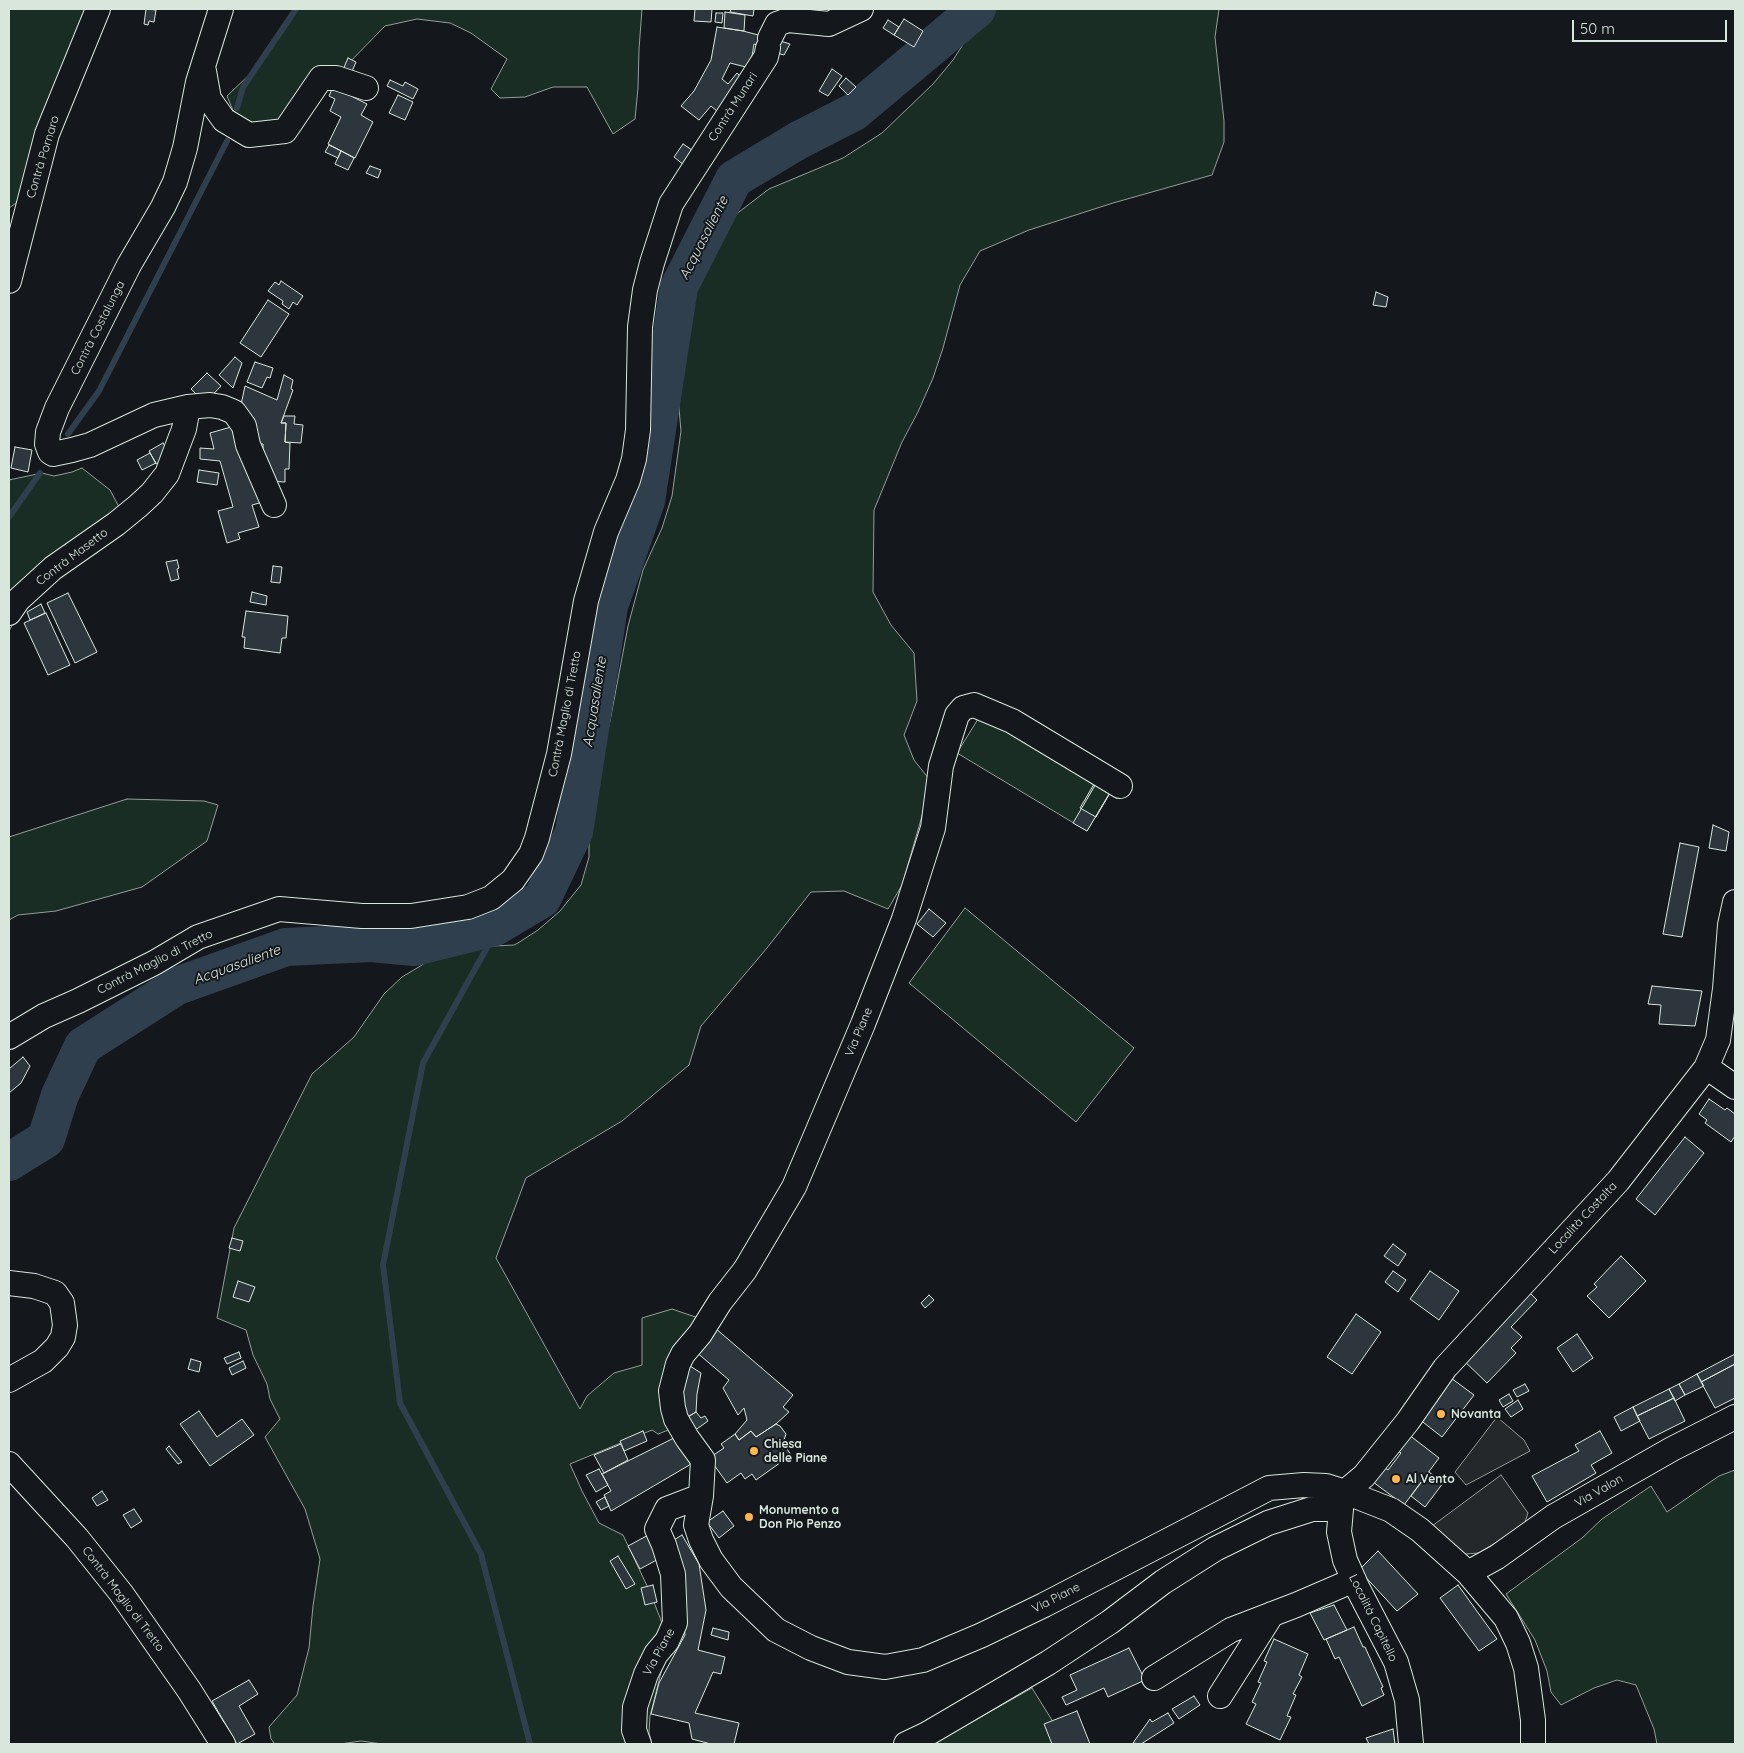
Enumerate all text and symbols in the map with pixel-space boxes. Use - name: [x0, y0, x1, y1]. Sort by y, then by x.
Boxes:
- scale bar: [1574, 10, 1729, 42]
- text: 50 m: [1580, 19, 1615, 38]
- street label: Contrà Munari: [705, 70, 761, 144]
- street label: Contrà Pornaro: [24, 114, 62, 200]
- water label: Acquasaliente: [676, 194, 732, 282]
- street label: Contrà Costalunga: [68, 278, 128, 378]
- street label: Contrà Masetto: [33, 525, 111, 589]
- street label: Contrà Maglio di Tretto: [546, 650, 584, 778]
- water label: Acquasaliente: [580, 656, 610, 748]
- street label: Contrà Maglio di Tretto: [95, 927, 215, 997]
- water label: Acquasaliente: [191, 942, 283, 988]
- street label: Via Piane: [842, 1005, 876, 1059]
- street label: Località Costalta: [1546, 1179, 1620, 1257]
- place label: Novanta: [1451, 1407, 1501, 1421]
- marker: Novanta: [1435, 1408, 1447, 1420]
- place label: Chiesa delle Piane: [764, 1437, 827, 1465]
- marker: Chiesa delle Piane: [748, 1445, 760, 1457]
- place label: Al Vento: [1406, 1472, 1455, 1486]
- street label: Via Valon: [1572, 1472, 1626, 1510]
- marker: Al Vento: [1390, 1473, 1402, 1485]
- place label: Monumento a Don Pio Penzo: [759, 1503, 841, 1531]
- marker: Monumento a Don Pio Penzo: [743, 1511, 755, 1523]
- street label: Contrà Maglio di Tretto: [79, 1544, 167, 1654]
- street label: Località Capitello: [1346, 1572, 1400, 1664]
- street label: Via Piane: [1030, 1580, 1082, 1616]
- street label: Via Piane: [640, 1626, 678, 1678]

